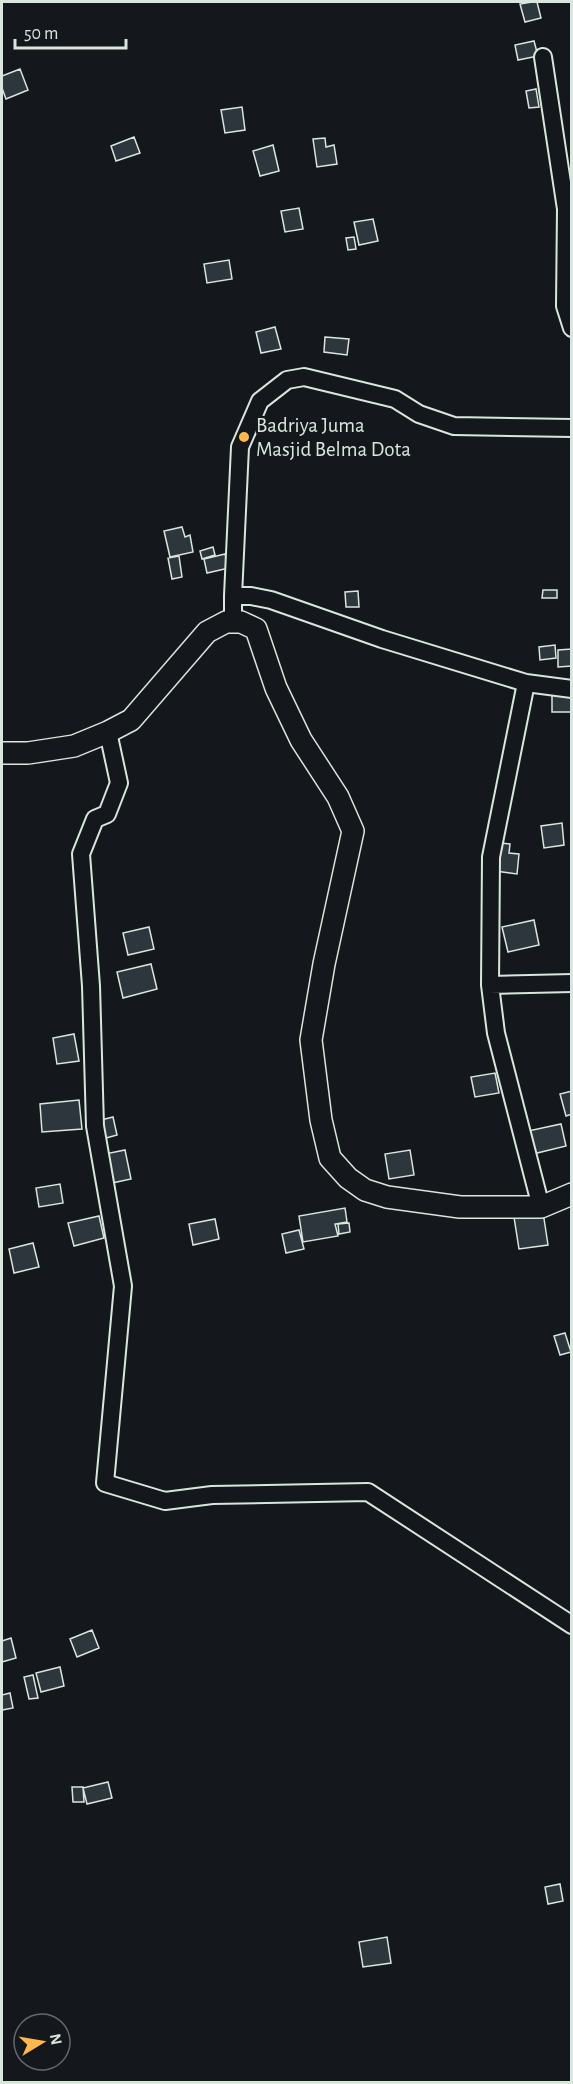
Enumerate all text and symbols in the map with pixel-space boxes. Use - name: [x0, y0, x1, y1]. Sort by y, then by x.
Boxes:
- scale bar: [15, 12, 126, 50]
- text: 50 m: [24, 25, 58, 43]
- place label: Badriya Juma Masjid Belma Dota: [256, 415, 411, 460]
- marker: Badriya Juma Masjid Belma Dota: [237, 430, 251, 444]
- north arrow: [12, 2012, 72, 2072]
- text: N: [47, 2032, 65, 2046]

